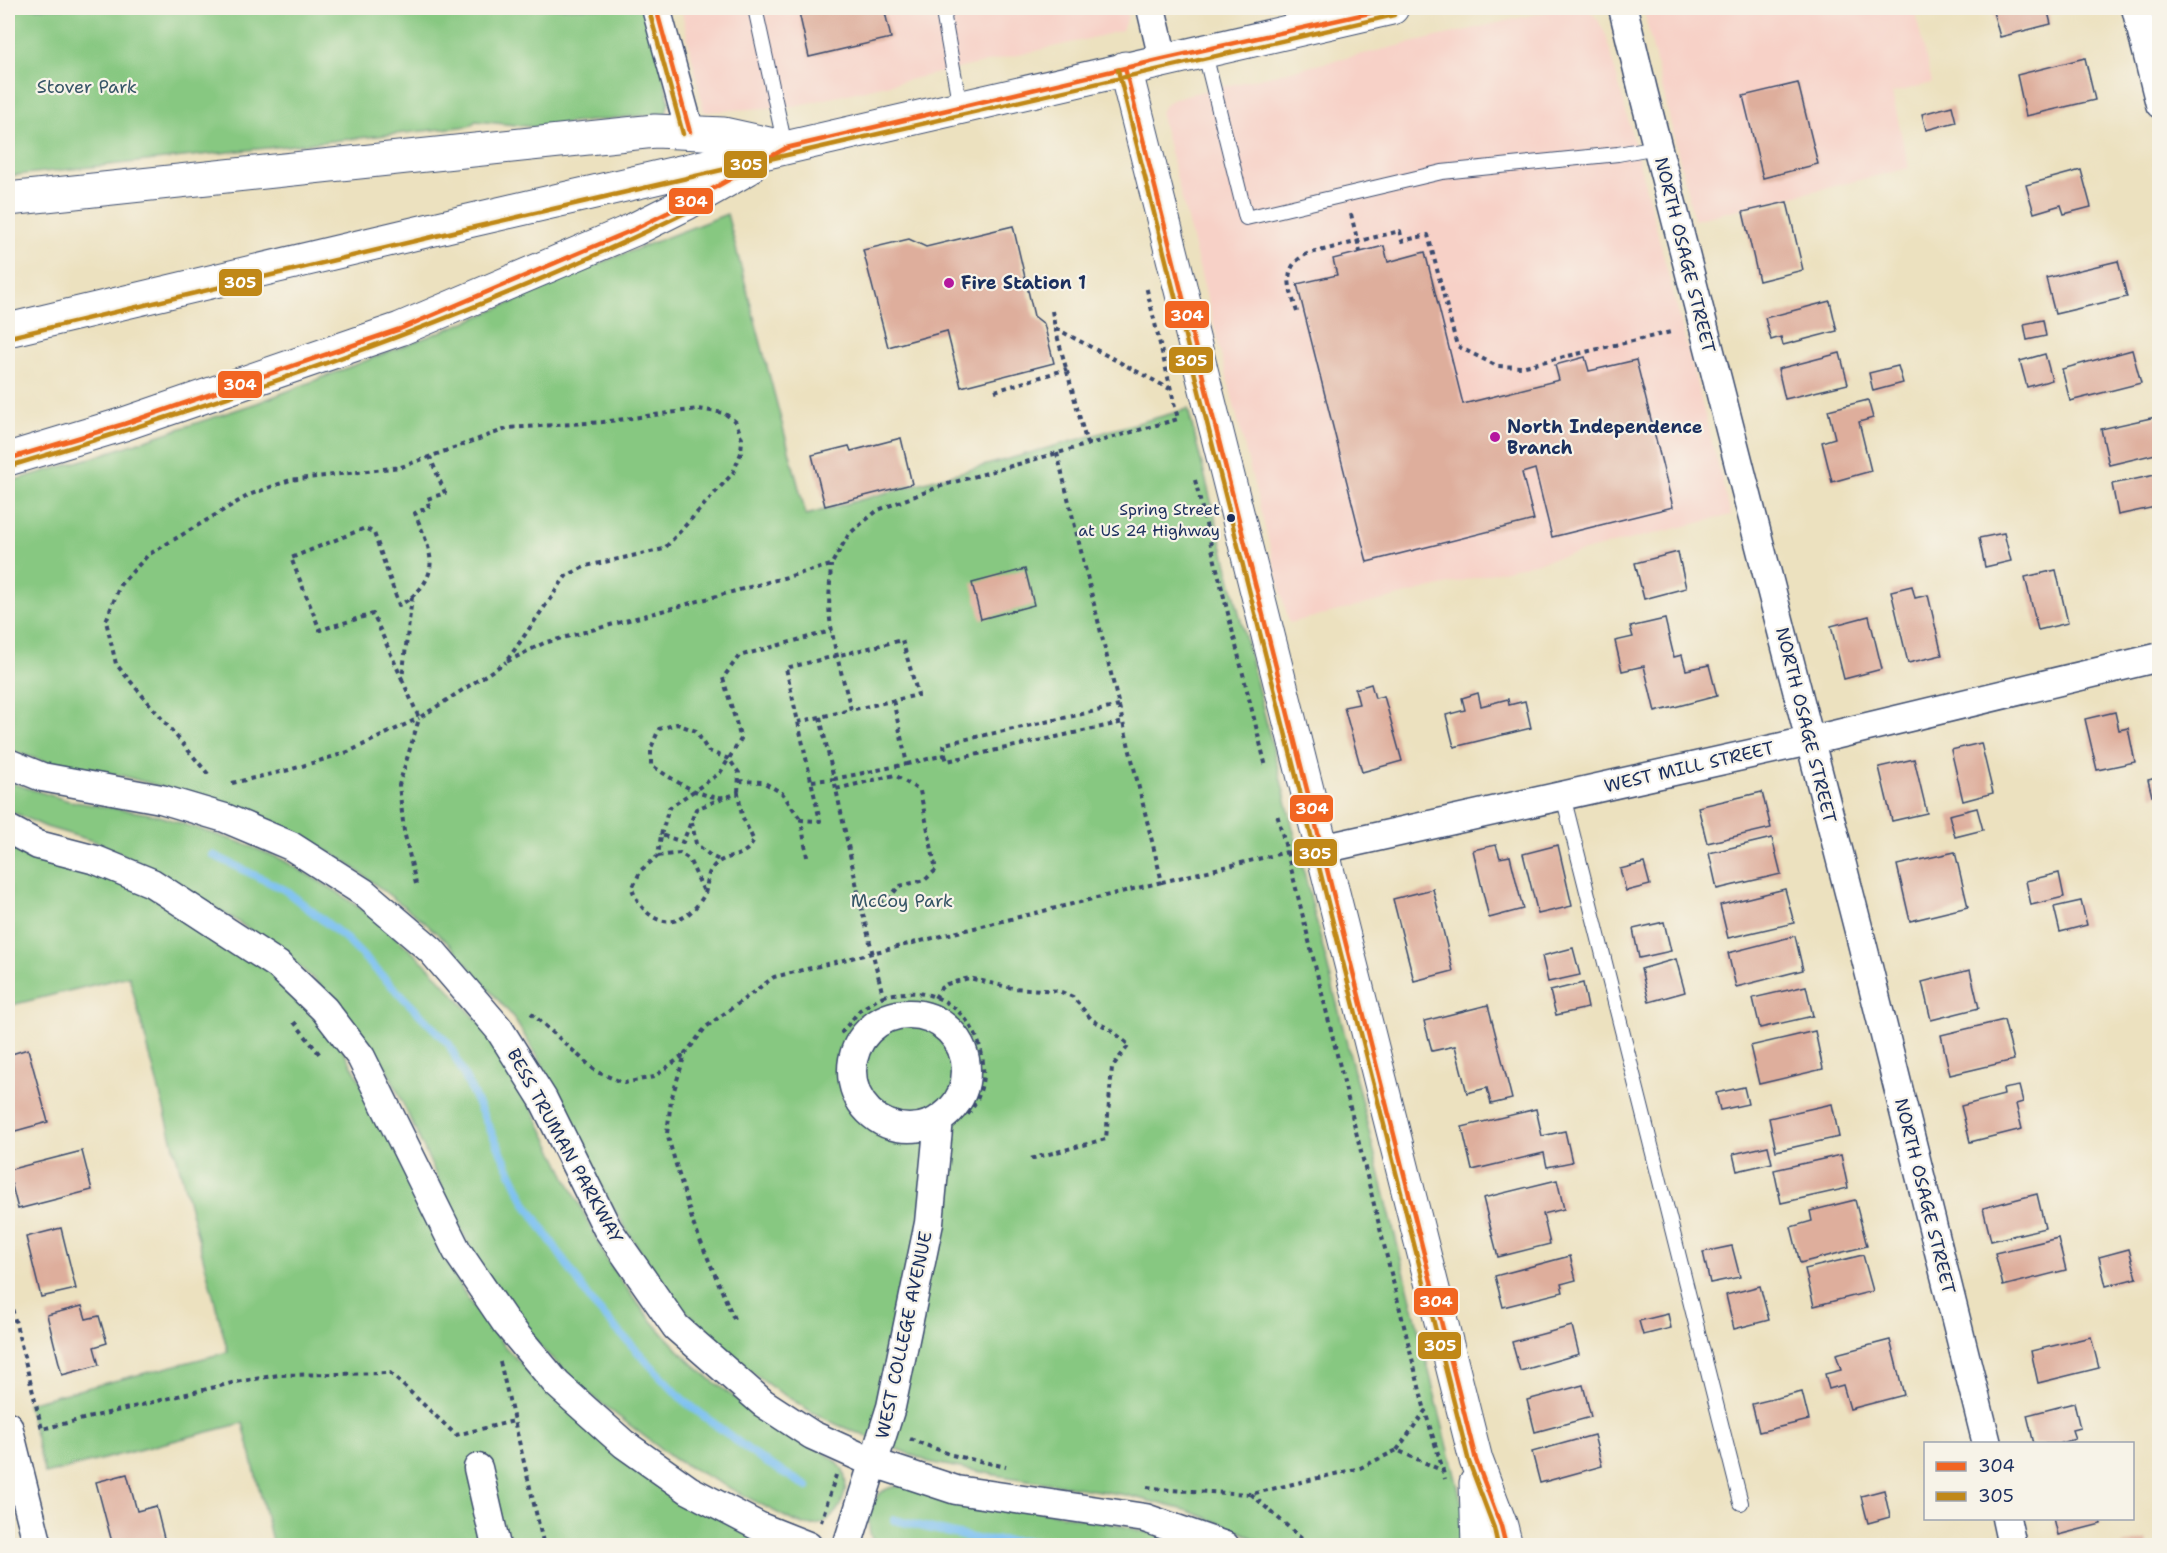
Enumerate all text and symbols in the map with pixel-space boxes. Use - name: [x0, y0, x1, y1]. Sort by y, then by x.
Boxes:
- park label: Stover Park: [37, 75, 137, 99]
- line badge: 305: [723, 150, 768, 179]
- text: 305: [730, 154, 762, 175]
- street label: NORTH OSAGE STREET: [1649, 155, 1721, 355]
- line badge: 304: [668, 187, 714, 215]
- text: 304: [674, 191, 708, 212]
- line badge: 305: [218, 268, 263, 297]
- place label: Fire Station 1: [961, 271, 1086, 295]
- text: 305: [224, 272, 256, 293]
- marker: Fire Station 1: [942, 276, 956, 290]
- line badge: 304: [1164, 300, 1210, 329]
- text: 304: [1170, 305, 1204, 326]
- line badge: 305: [1168, 346, 1214, 374]
- text: 305: [1175, 350, 1207, 371]
- line badge: 304: [217, 370, 263, 399]
- text: 304: [223, 374, 257, 395]
- place label: North Independence Branch: [1507, 415, 1703, 460]
- marker: North Independence Branch: [1488, 430, 1502, 444]
- place label: Spring Street at US 24 Highway: [1078, 499, 1220, 541]
- marker: Spring Street at US 24 Highway: [1225, 512, 1237, 524]
- street label: NORTH OSAGE STREET: [1770, 625, 1842, 825]
- street label: WEST MILL STREET: [1602, 736, 1776, 798]
- line badge: 304: [1289, 794, 1334, 823]
- text: 304: [1295, 798, 1329, 819]
- line badge: 305: [1293, 838, 1338, 867]
- text: 305: [1299, 843, 1331, 864]
- park label: McCoy Park: [851, 889, 953, 913]
- street label: BESS TRUMAN PARKWAY: [501, 1044, 629, 1248]
- street label: NORTH OSAGE STREET: [1889, 1096, 1961, 1296]
- street label: WEST COLLEGE AVENUE: [870, 1229, 938, 1441]
- line badge: 304: [1413, 1287, 1459, 1316]
- text: 304: [1419, 1291, 1453, 1312]
- line badge: 305: [1417, 1331, 1462, 1360]
- text: 305: [1424, 1335, 1456, 1356]
- legend: [1924, 1442, 2134, 1520]
- text: 304: [1978, 1454, 2015, 1478]
- text: 305: [1978, 1484, 2014, 1508]

